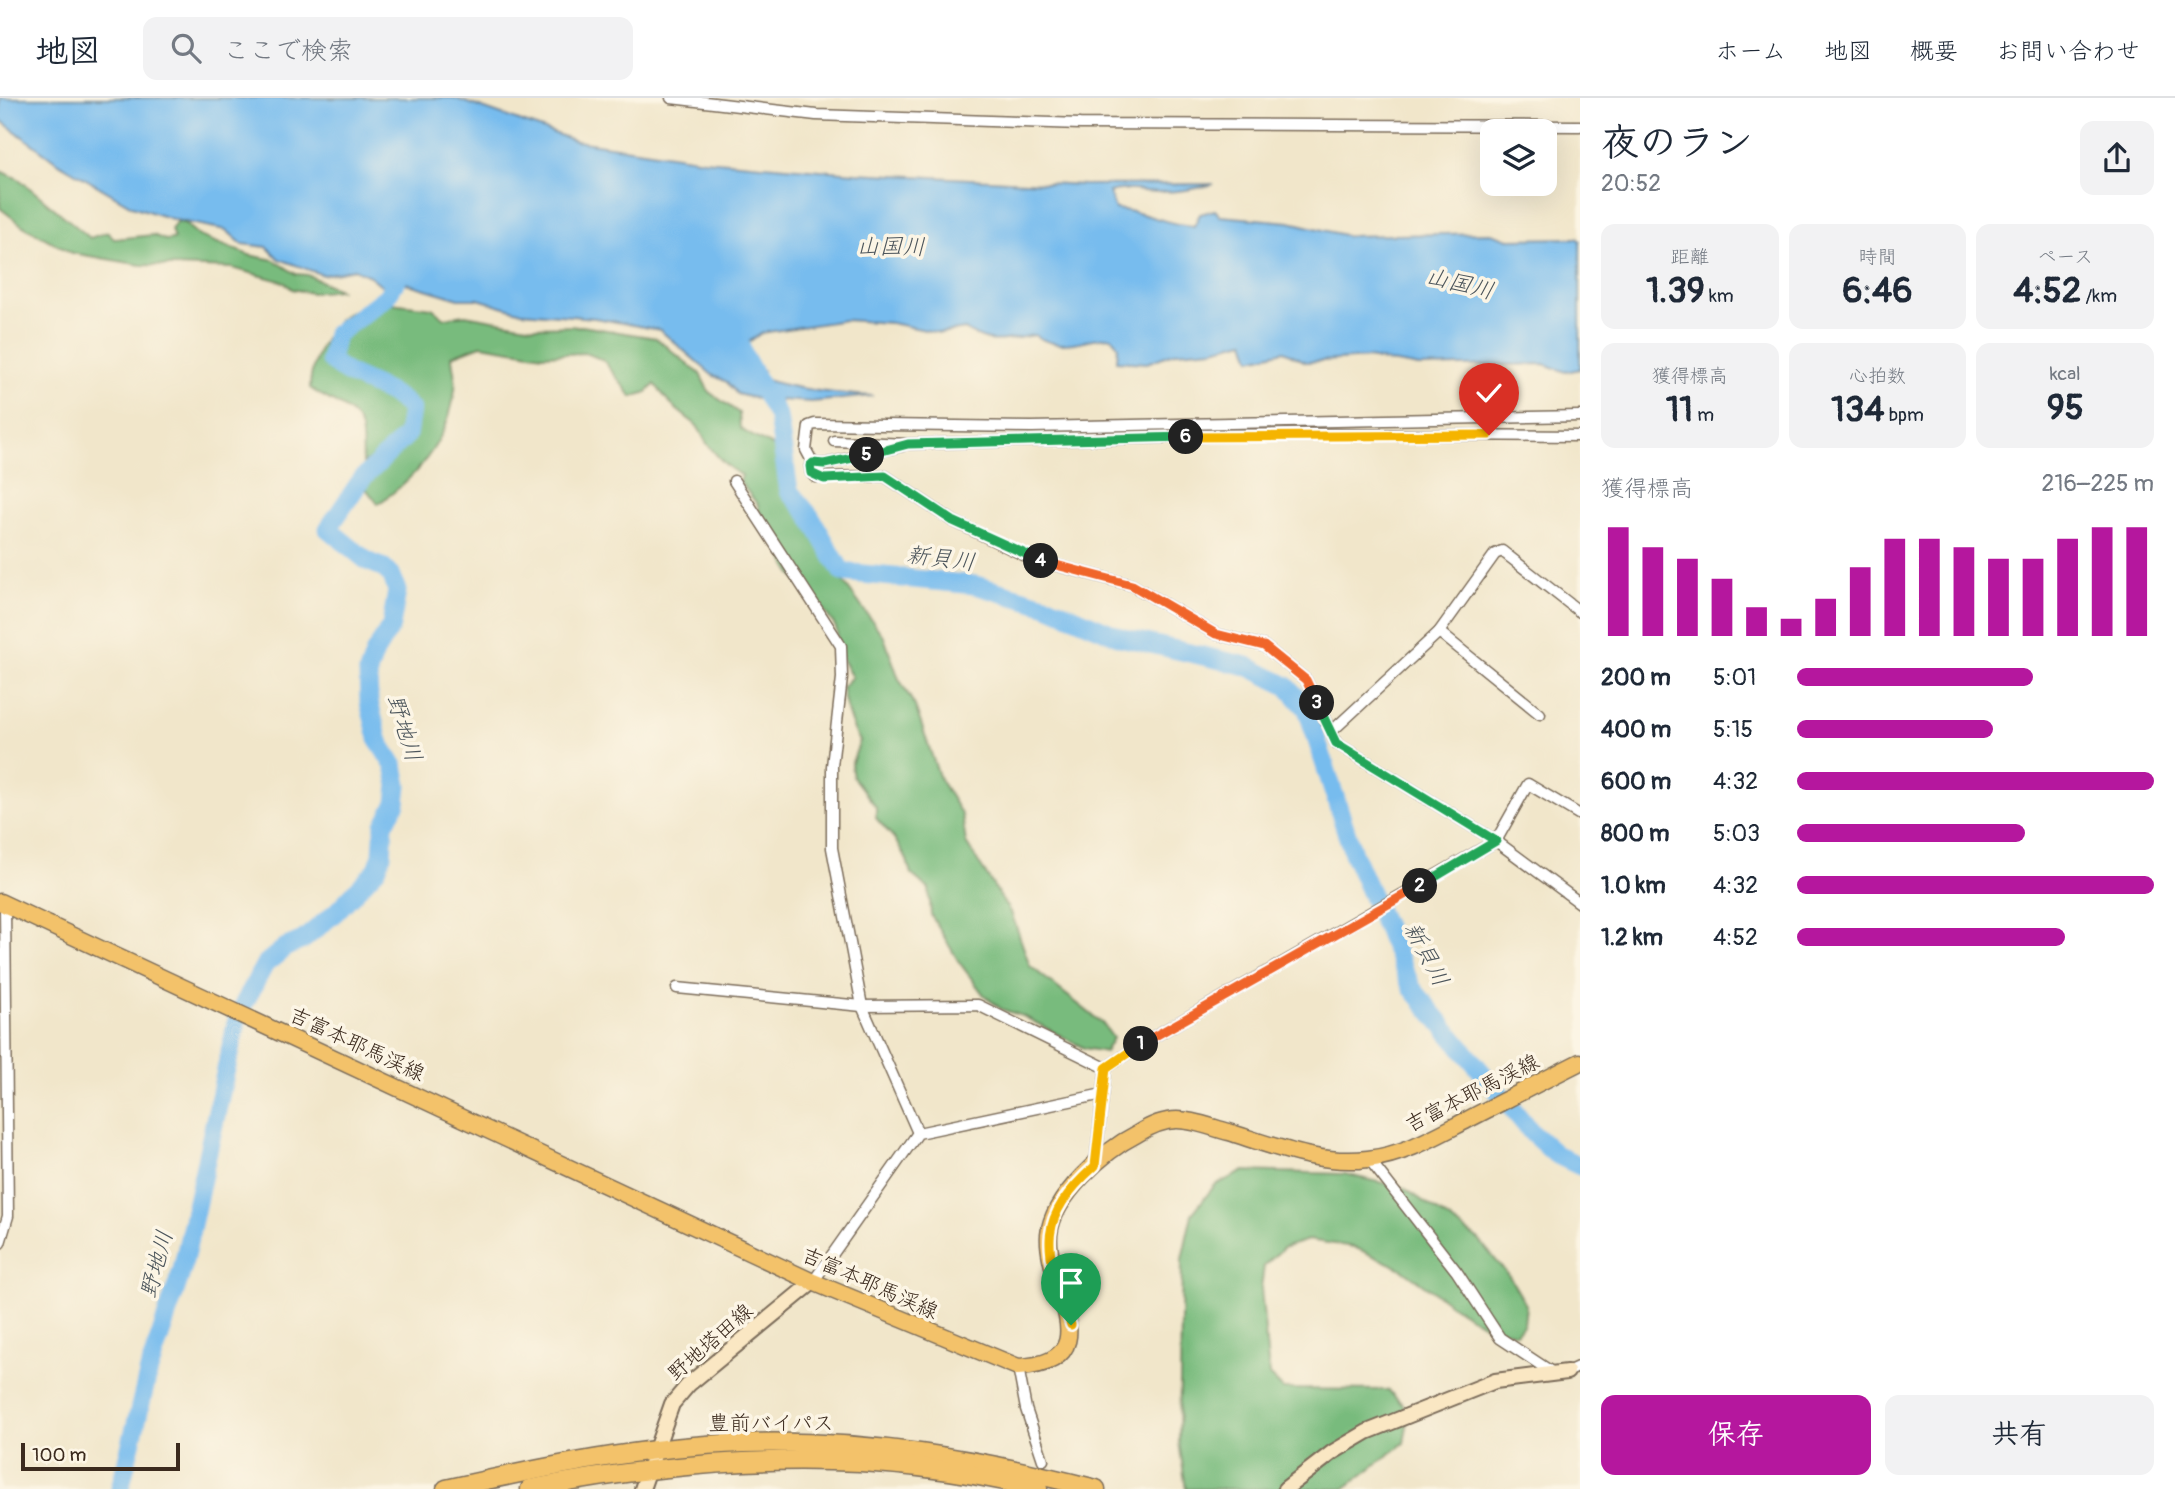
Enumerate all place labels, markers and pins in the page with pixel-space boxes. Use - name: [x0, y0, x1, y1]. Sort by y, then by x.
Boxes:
- pin: [1459, 363, 1519, 435]
- pin: 6: [1168, 420, 1204, 454]
- pin: 5: [850, 438, 884, 472]
- pin: 4: [1024, 544, 1058, 578]
- pin: 3: [1300, 686, 1334, 720]
- pin: 2: [1402, 868, 1438, 904]
- pin: 1: [1124, 1026, 1158, 1062]
- pin: [1041, 1253, 1101, 1325]

